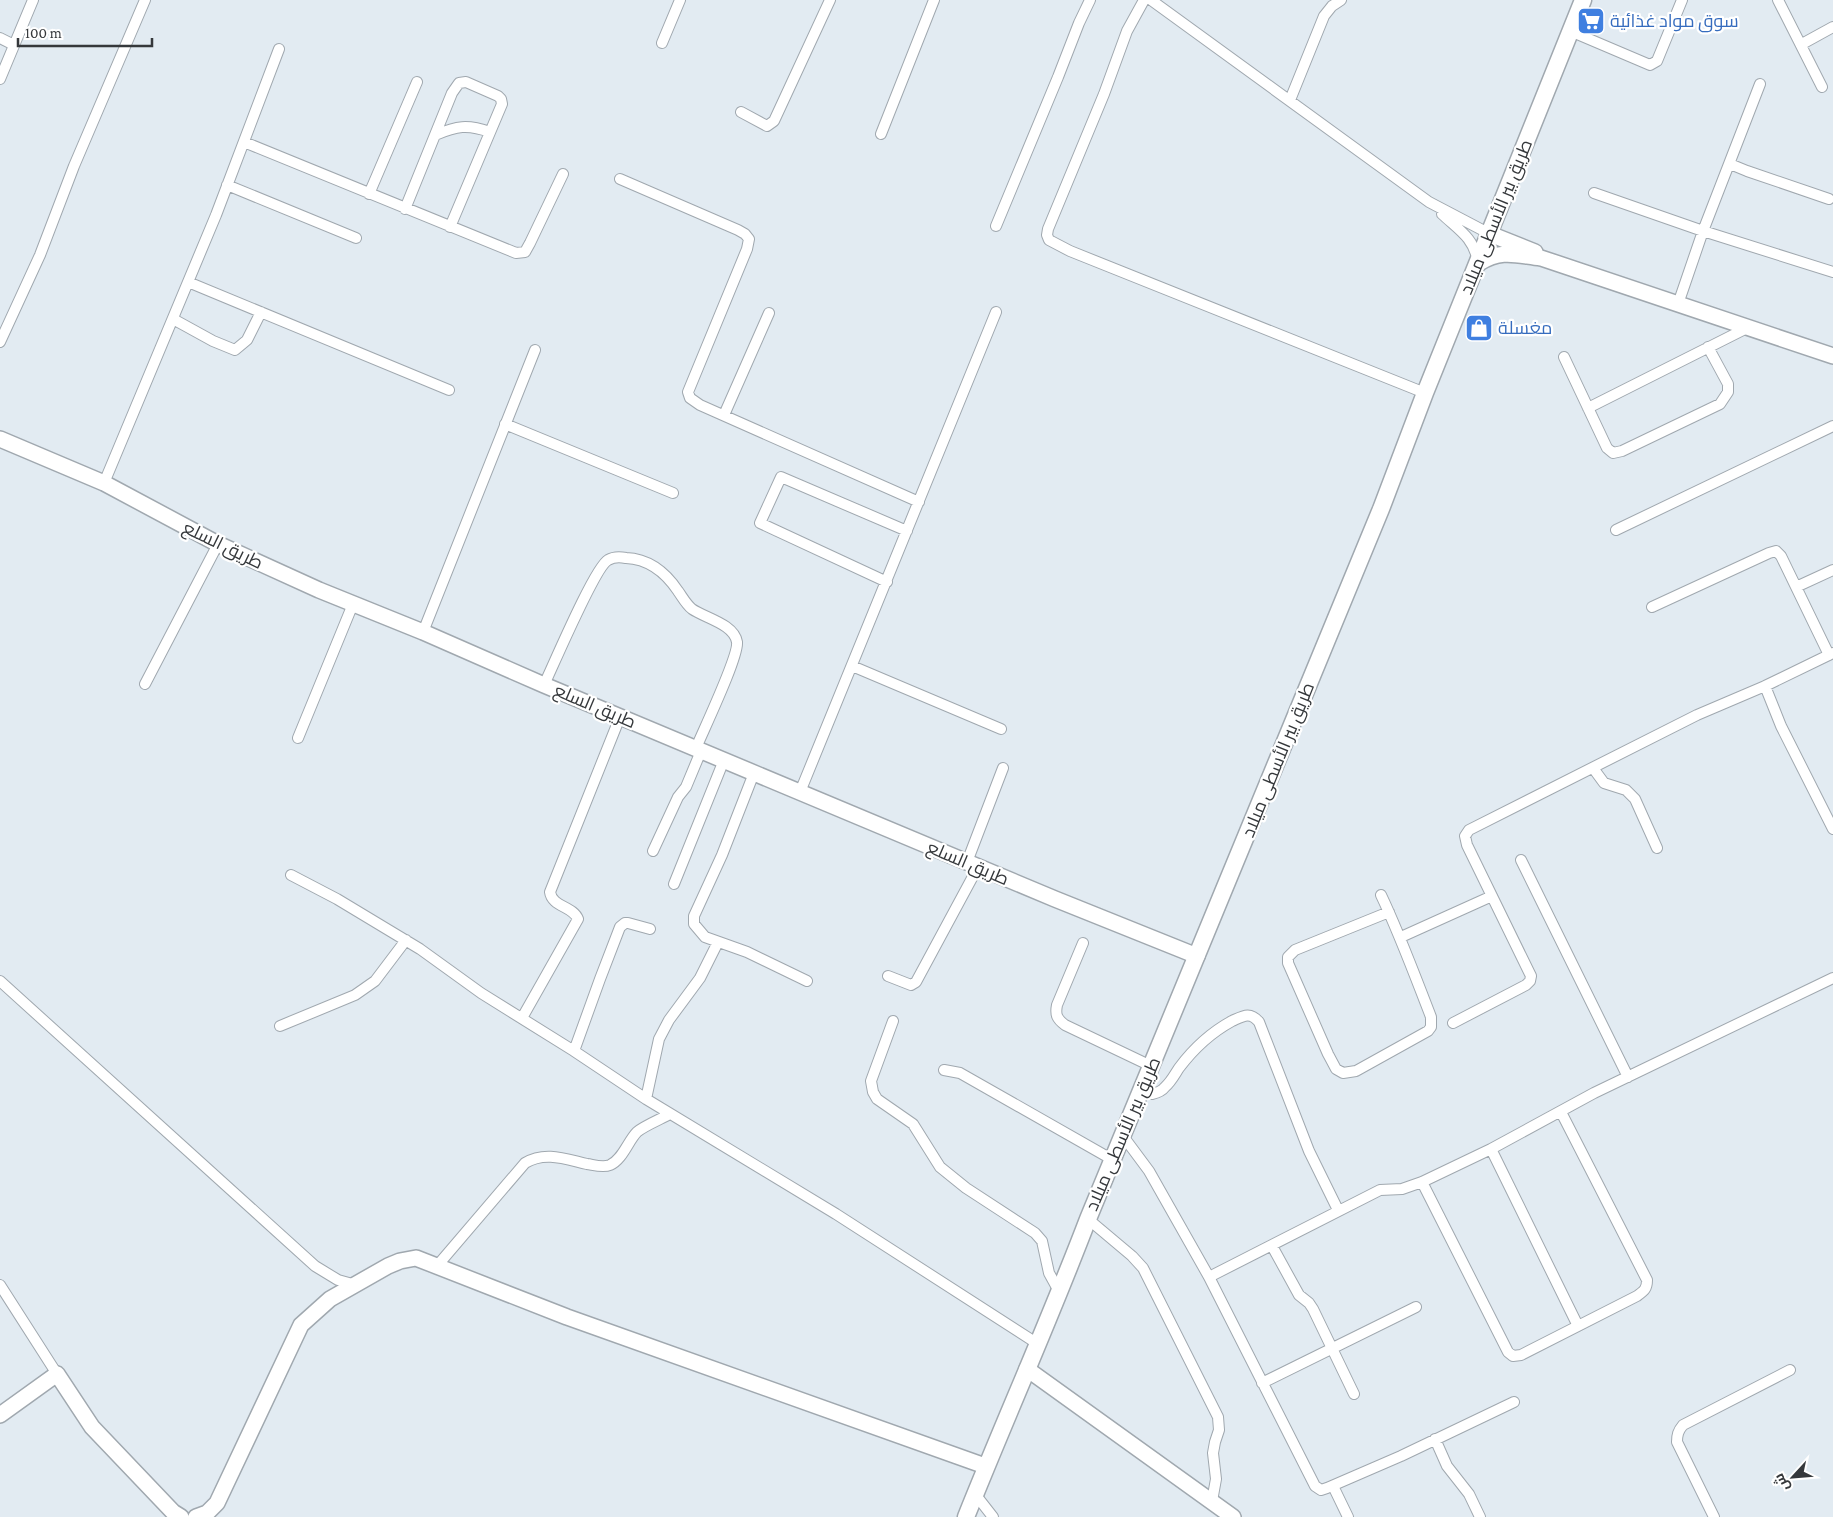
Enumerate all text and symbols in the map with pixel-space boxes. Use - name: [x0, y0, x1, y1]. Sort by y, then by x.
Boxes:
- supermarket icon: سوق مواد غذائية: [1576, 6, 1606, 36]
- place label: سوق مواد غذائية: [1610, 11, 1739, 33]
- scale bar: [18, 15, 151, 47]
- text: 100 m: [25, 25, 62, 41]
- street label: طريق بير الأسطى ميلاد: [1456, 137, 1538, 298]
- shop icon: مغسلة: [1464, 313, 1494, 343]
- place label: مغسلة: [1498, 318, 1552, 338]
- street label: طريق السلع: [179, 517, 266, 575]
- street label: طريق السلع: [550, 680, 639, 734]
- street label: طريق بير الأسطى ميلاد: [1238, 680, 1320, 841]
- street label: طريق السلع: [923, 837, 1012, 891]
- street label: طريق بير الأسطى ميلاد: [1082, 1054, 1166, 1215]
- north arrow: [1768, 1452, 1818, 1502]
- text: ش: [1770, 1471, 1793, 1494]

